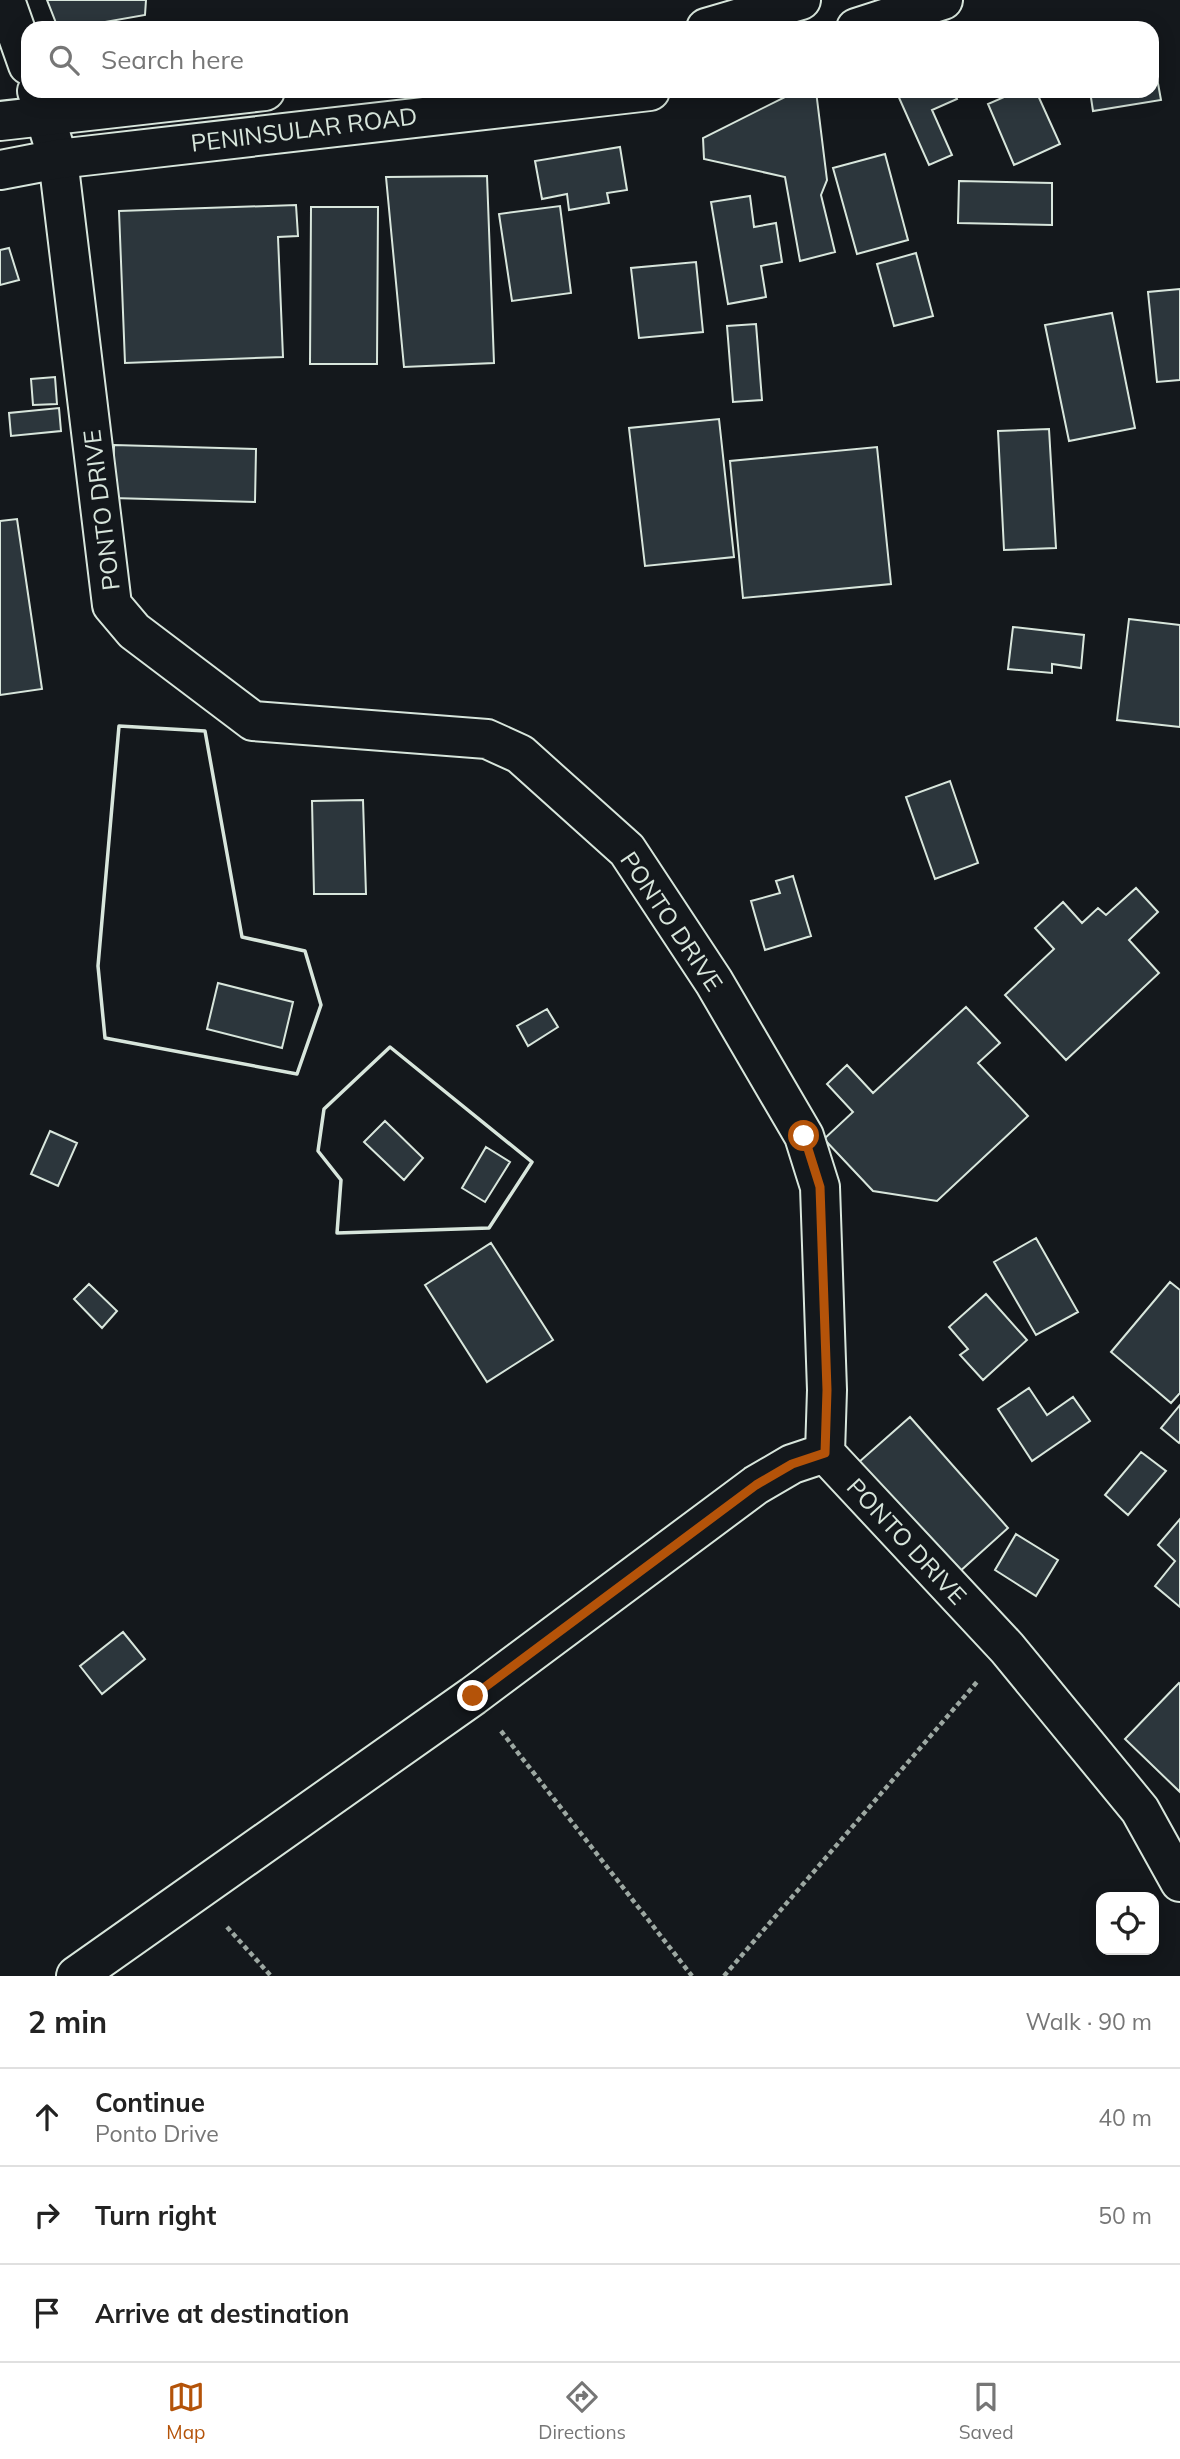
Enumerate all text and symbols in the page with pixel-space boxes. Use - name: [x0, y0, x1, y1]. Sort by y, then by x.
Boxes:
- search box: [21, 21, 1159, 98]
- icon: search: [45, 41, 83, 79]
- text: Search here: [101, 43, 244, 76]
- street label: PENINSULAR ROAD: [189, 100, 419, 158]
- street label: PONTO DRIVE: [76, 428, 126, 592]
- street label: PONTO DRIVE: [614, 846, 730, 996]
- route start: [788, 1120, 819, 1151]
- street label: PONTO DRIVE: [841, 1472, 973, 1610]
- route end: [457, 1680, 488, 1711]
- map controls: [1096, 1892, 1159, 1955]
- button: locate: [1096, 1892, 1159, 1955]
- text: 2 min: [28, 2003, 107, 2041]
- text: Walk · 90 m: [1026, 2007, 1152, 2036]
- text: Continue: [95, 2086, 205, 2119]
- icon: ahead: [28, 2098, 66, 2136]
- text: 40 m: [1098, 2103, 1152, 2132]
- text: Ponto Drive: [95, 2119, 219, 2148]
- icon: right: [28, 2196, 66, 2234]
- text: Turn right: [95, 2199, 216, 2232]
- text: 50 m: [1098, 2201, 1152, 2230]
- icon: arrive: [28, 2294, 66, 2332]
- text: Arrive at destination: [95, 2297, 350, 2330]
- tab: Map: [166, 2378, 205, 2444]
- tab: Directions: [538, 2378, 626, 2444]
- tab: Saved: [959, 2378, 1014, 2444]

